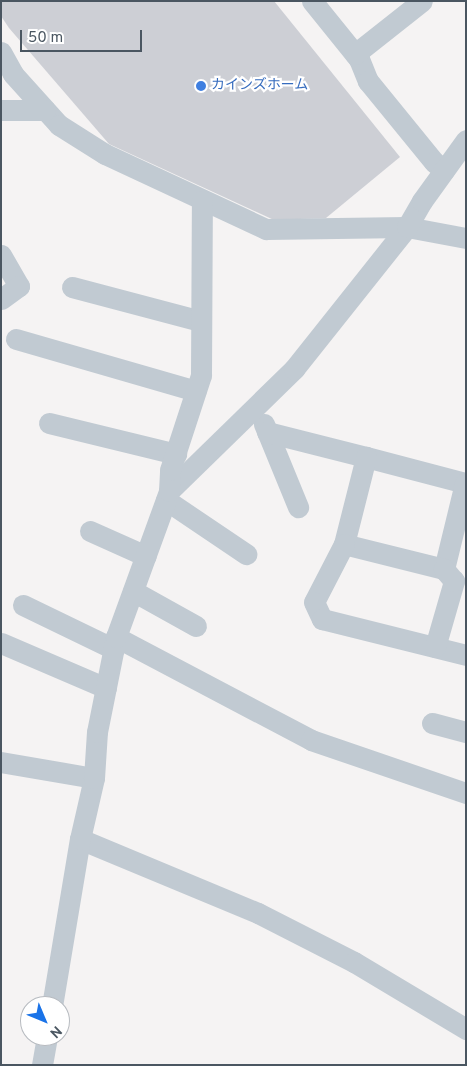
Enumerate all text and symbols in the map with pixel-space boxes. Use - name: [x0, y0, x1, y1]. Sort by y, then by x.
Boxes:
- scale bar: [22, 20, 145, 52]
- text: 50 m: [28, 29, 63, 48]
- place label: カインズホーム: [211, 78, 309, 94]
- marker: カインズホーム: [195, 80, 207, 92]
- north arrow: [20, 996, 70, 1046]
- text: N: [46, 1022, 65, 1041]

